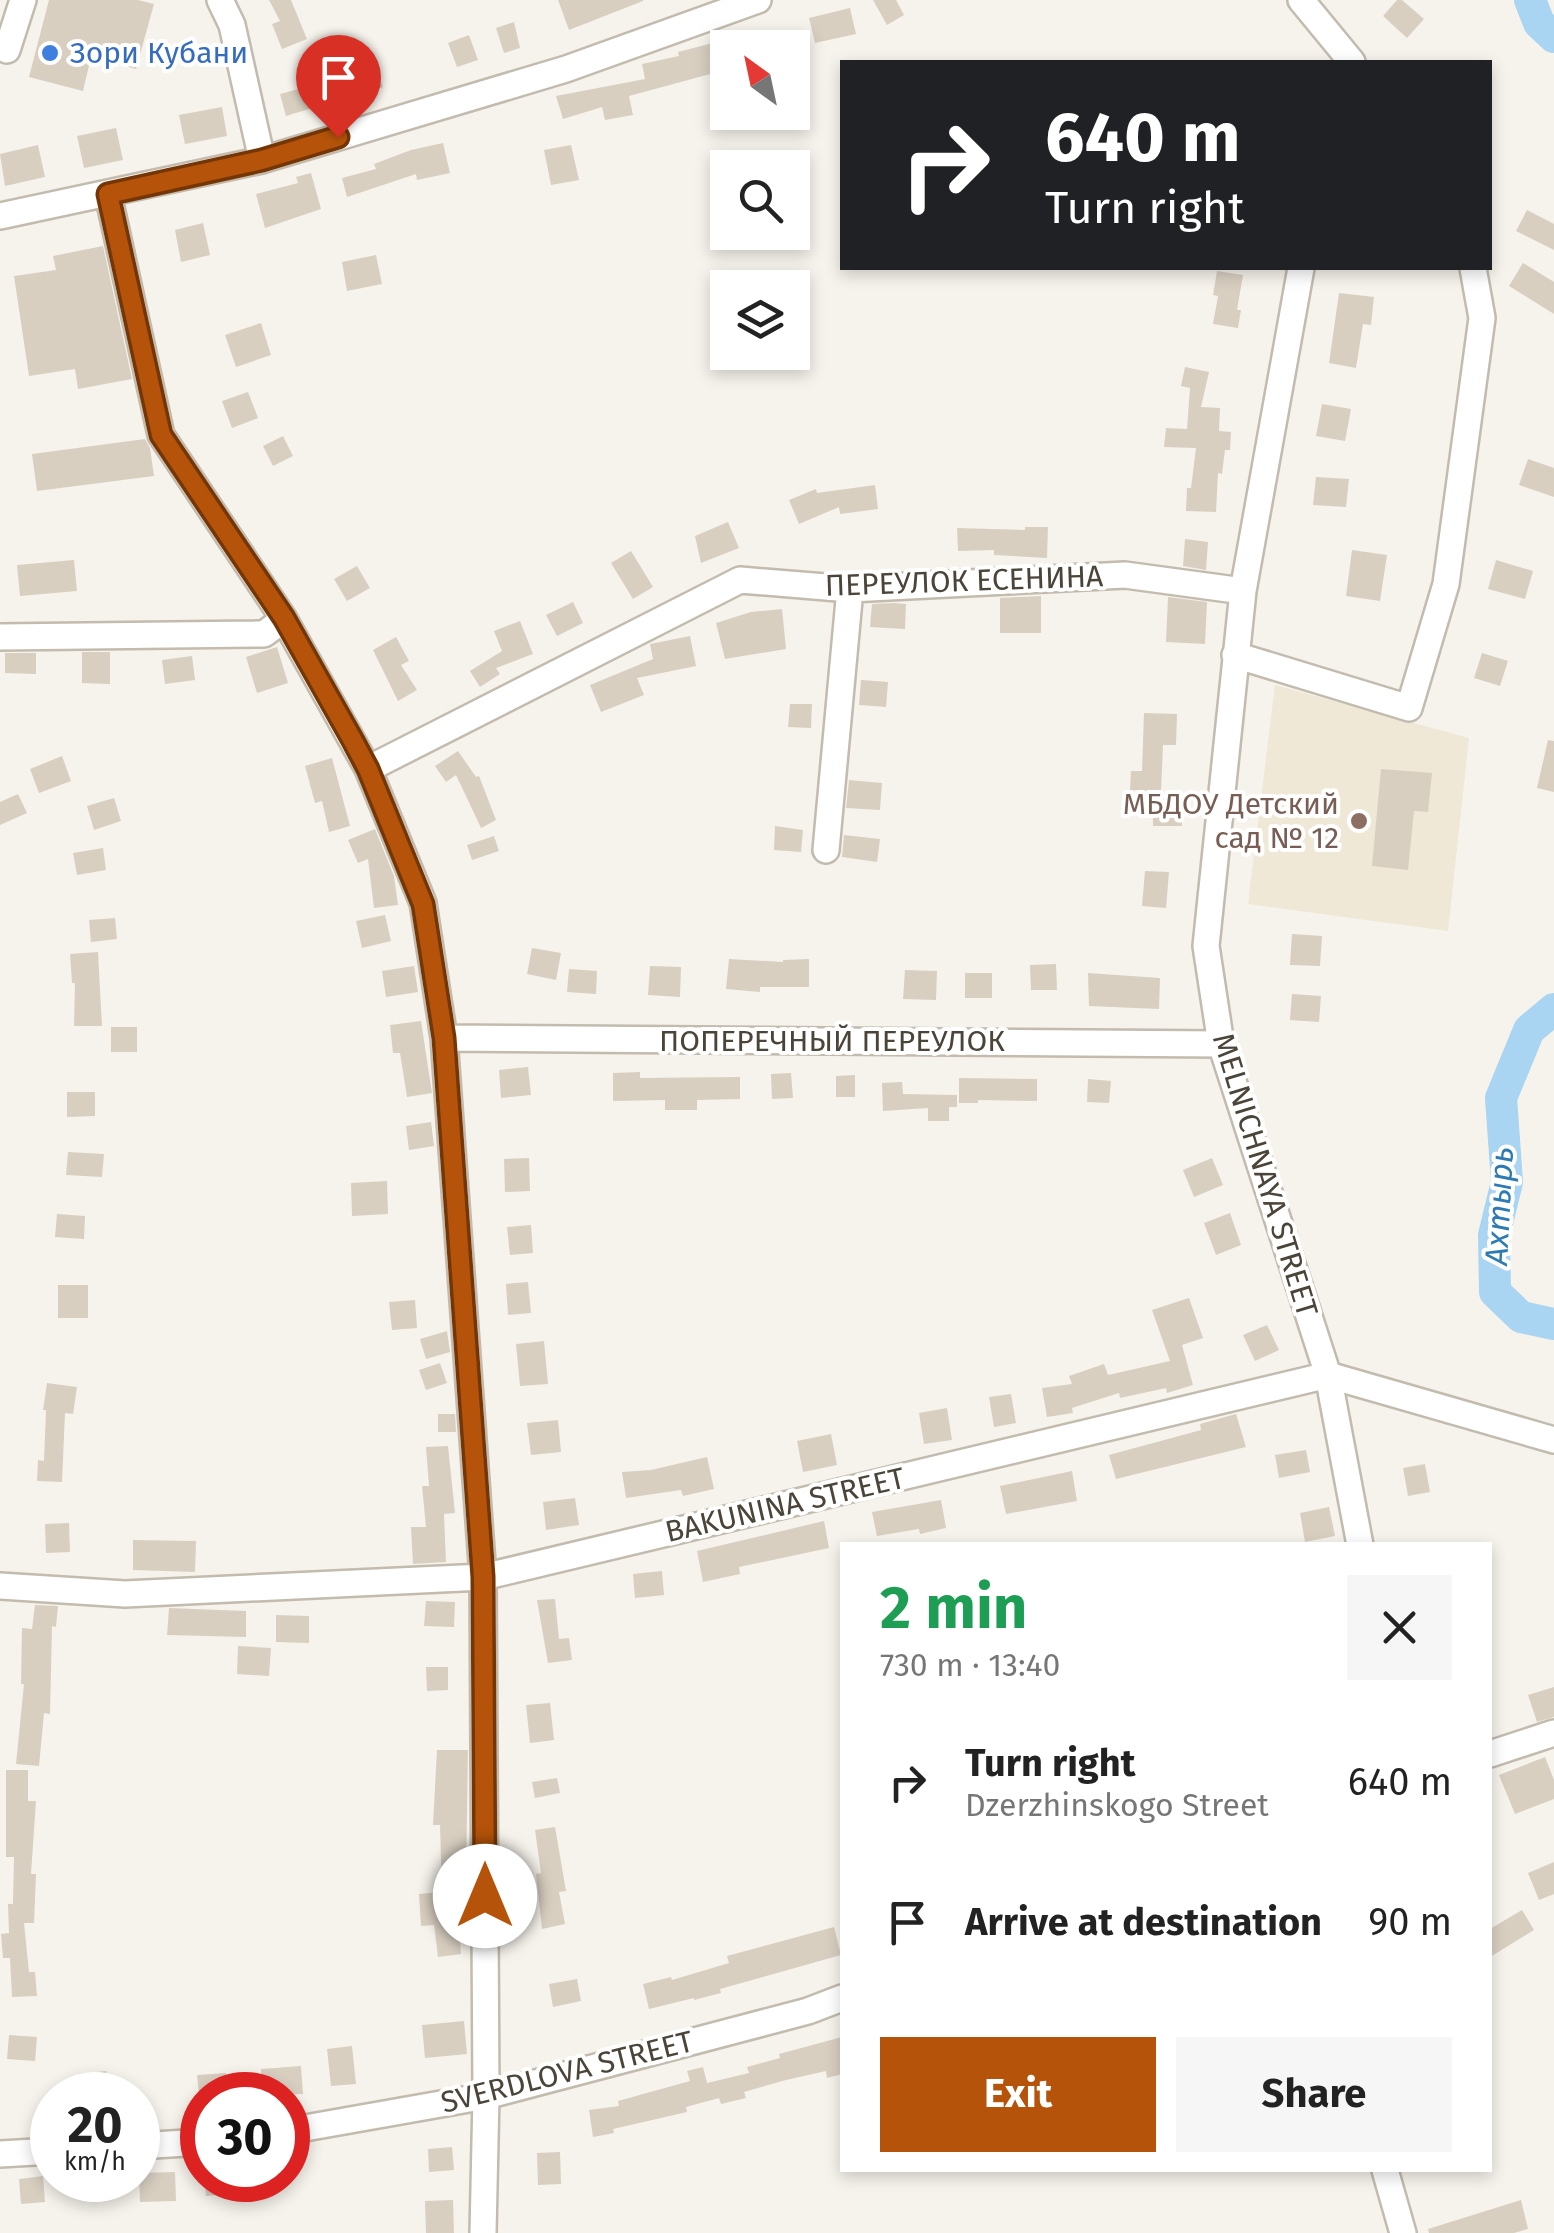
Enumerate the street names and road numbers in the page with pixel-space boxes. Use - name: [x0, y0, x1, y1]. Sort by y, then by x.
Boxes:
- street label: ПЕРЕУЛОК ЕСЕНИНА: [824, 558, 1105, 604]
- street label: ПОПЕРЕЧНЫЙ ПЕРЕУЛОК: [659, 1023, 1005, 1059]
- street label: MELNICHNAYA STREET: [1205, 1029, 1325, 1321]
- street label: BAKUNINA STREET: [662, 1460, 909, 1550]
- street label: SVERDLOVA STREET: [437, 2023, 697, 2121]

